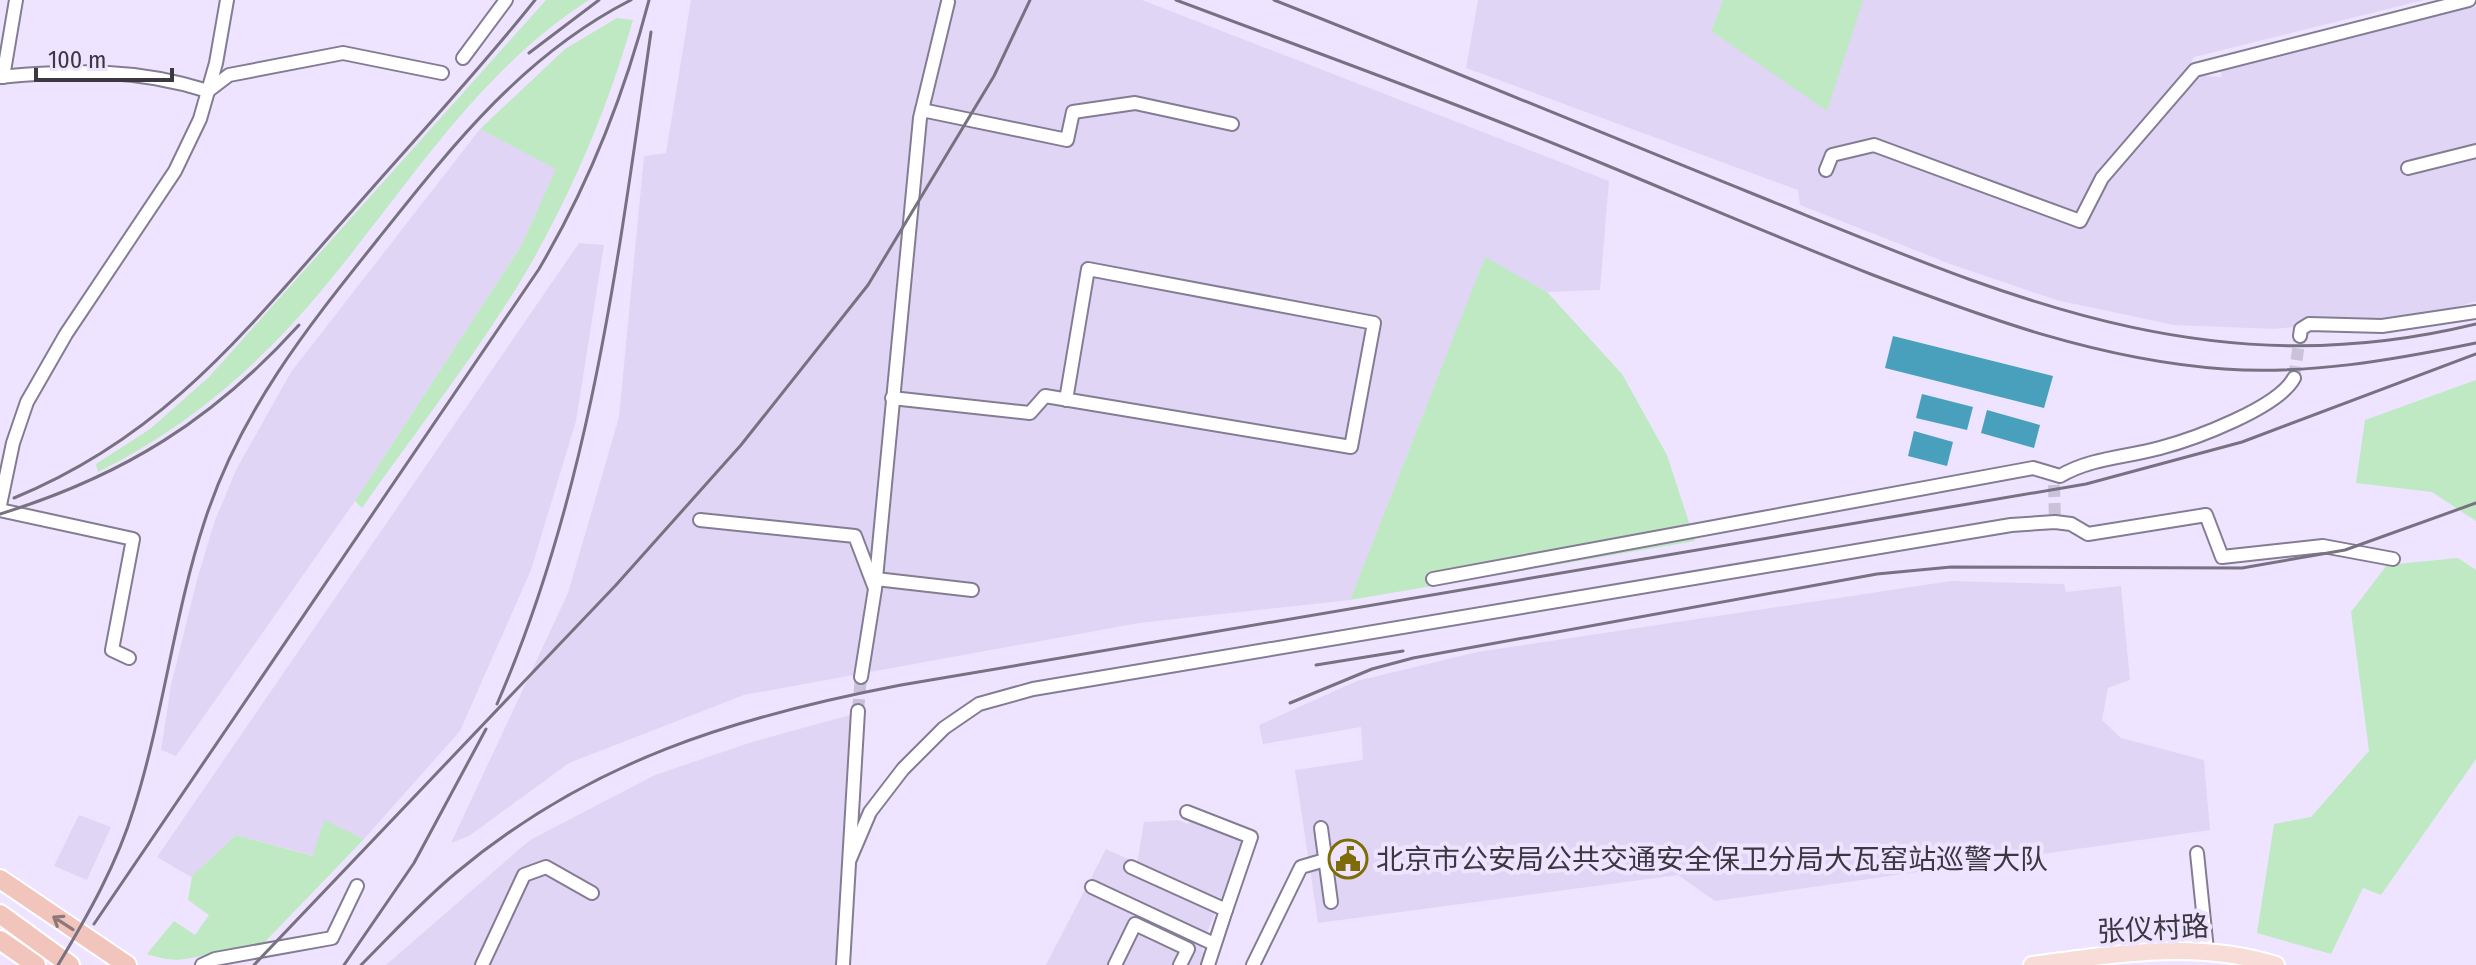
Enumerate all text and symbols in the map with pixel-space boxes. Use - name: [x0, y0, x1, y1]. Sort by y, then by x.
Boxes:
- scale bar: [36, 32, 172, 82]
- text: 100 m: [48, 46, 106, 74]
- public building icon: 北京市公安局公共交通安全保卫分局大瓦窑站巡警大队: [1327, 838, 1369, 880]
- place label: 北京市公安局公共交通安全保卫分局大瓦窑站巡警大队: [1376, 843, 2048, 876]
- street label: 张仪村路: [2096, 910, 2210, 948]
- one-way arrow: [52, 914, 75, 930]

